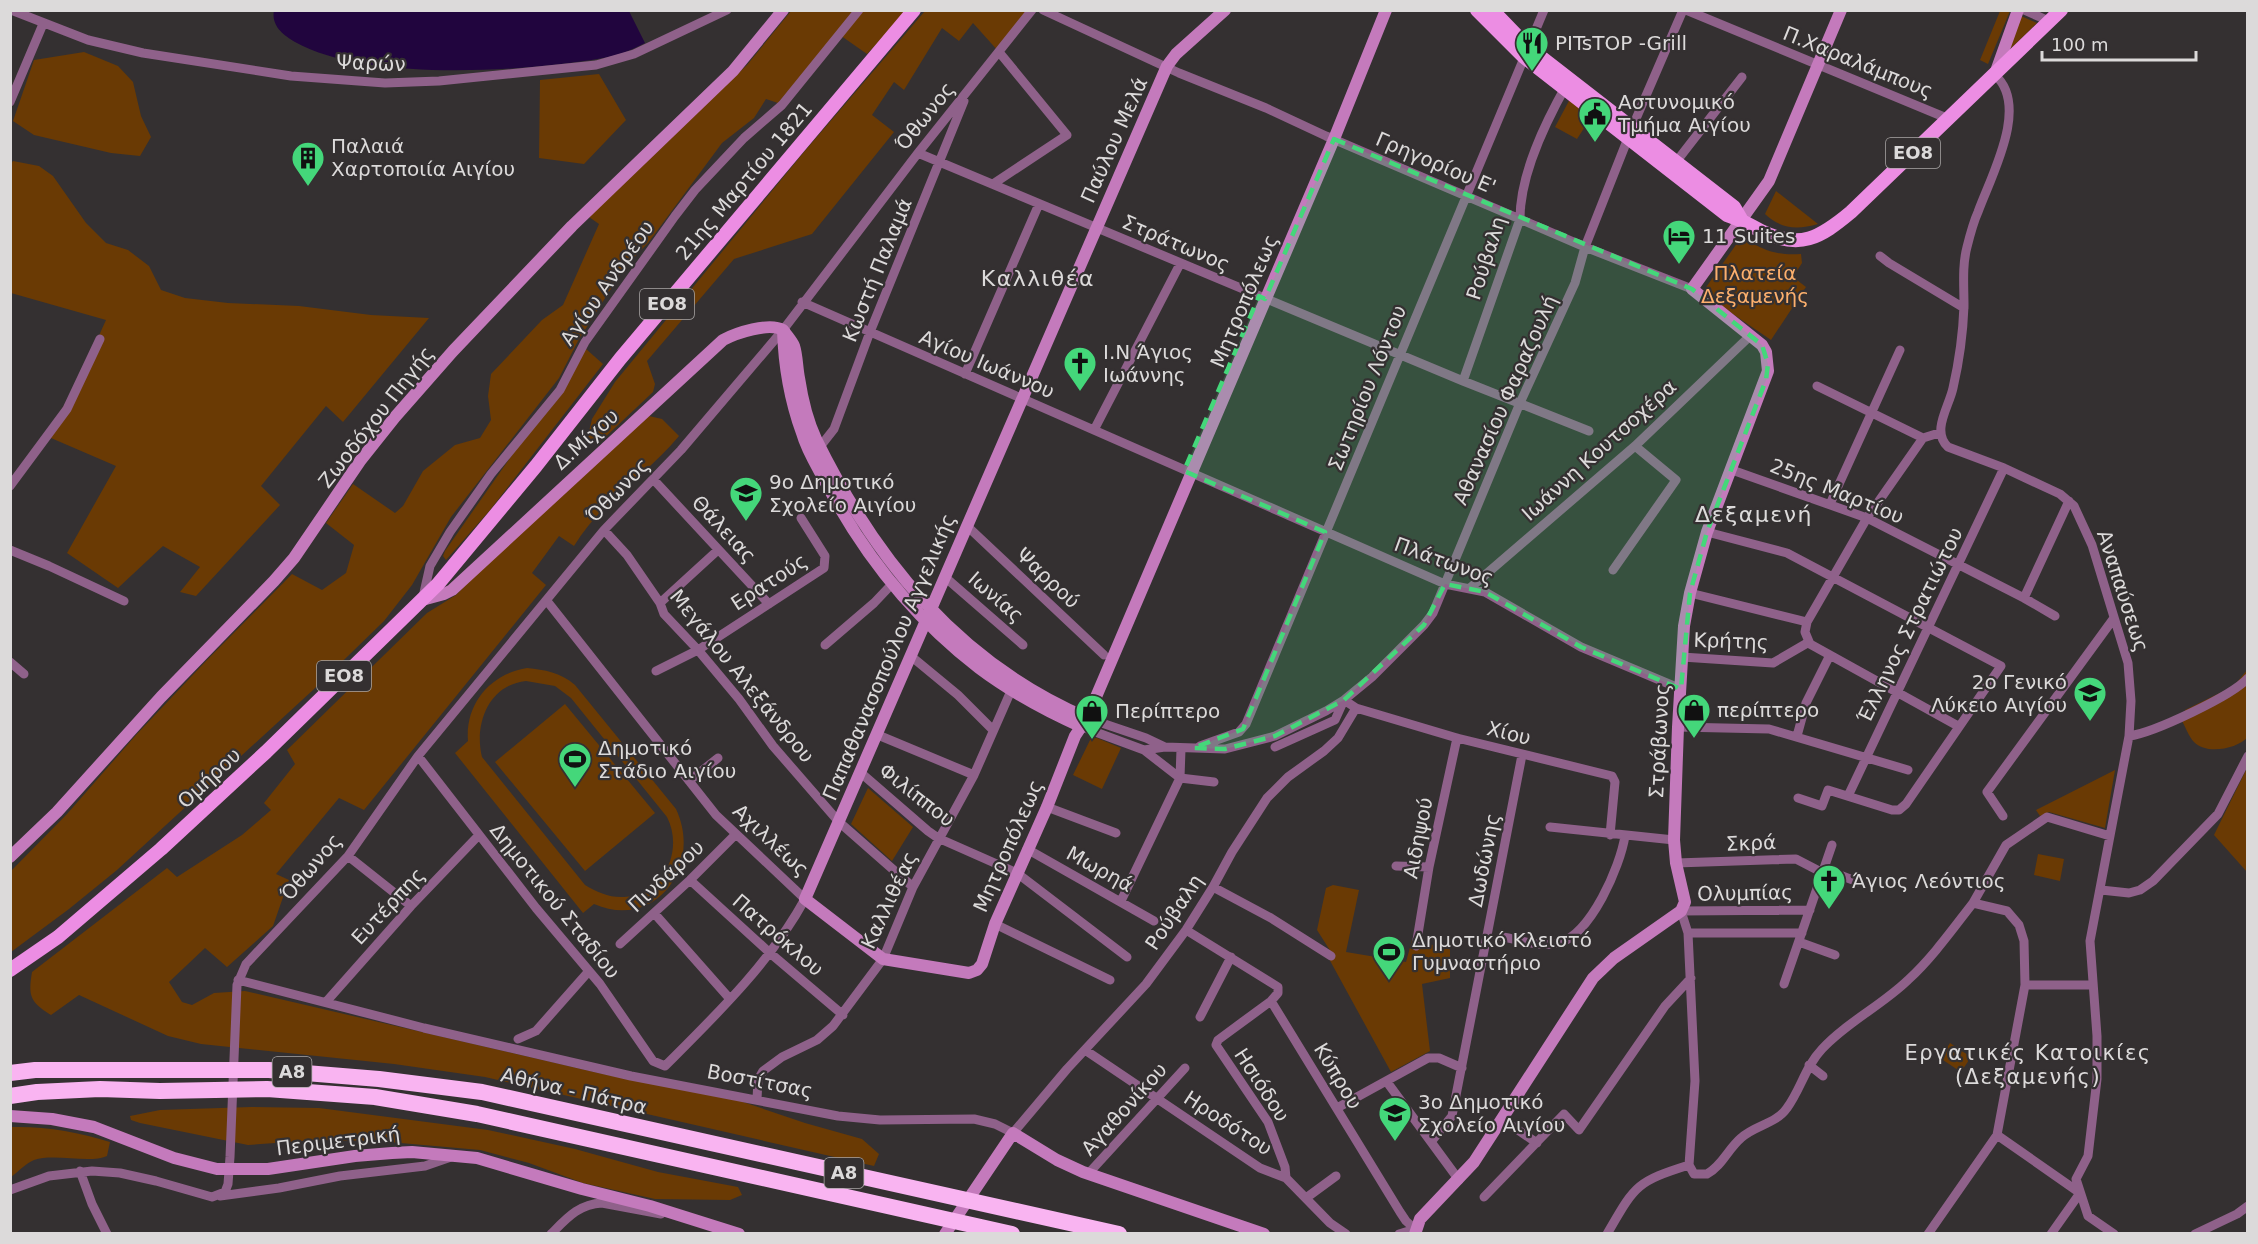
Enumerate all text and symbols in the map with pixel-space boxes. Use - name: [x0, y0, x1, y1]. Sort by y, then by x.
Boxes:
- street label: Π.Χαραλάμπους: [1780, 21, 1936, 103]
- scale bar: [2042, 24, 2196, 62]
- restaurant icon: PITsTOP -Grill: [1514, 25, 1550, 72]
- place label: PITsTOP -Grill: [1555, 31, 1687, 55]
- text: 100 m: [2051, 34, 2109, 55]
- street label: Ψαρών: [336, 50, 406, 76]
- street label: Παύλου Μελά: [1076, 74, 1152, 206]
- street label: Όθωνος: [890, 77, 960, 156]
- place label: Αστυνομικό Τμήμα Αιγίου: [1617, 90, 1751, 137]
- public building icon: Αστυνομικό Τμήμα Αιγίου: [1577, 96, 1613, 143]
- street label: 21ης Μαρτίου 1821: [671, 97, 817, 265]
- street label: Γρηγορίου Ε': [1372, 127, 1500, 199]
- place label: Παλαιά Χαρτοποιία Αιγίου: [331, 134, 515, 181]
- road number: ΕΟ8: [1886, 138, 1940, 168]
- building icon: Παλαιά Χαρτοποιία Αιγίου: [290, 140, 326, 187]
- street label: Κωστή Παλαμά: [837, 195, 917, 345]
- street label: Στράτωνος: [1119, 210, 1233, 276]
- street label: Ρούβαλη: [1461, 213, 1511, 303]
- street label: Αγίου Ανδρέου: [555, 216, 659, 350]
- hotel icon: 11 Suites: [1661, 218, 1697, 265]
- place label: 11 Suites: [1702, 224, 1795, 248]
- street label: Μητροπόλεως: [1205, 231, 1283, 371]
- park label: Πλατεία Δεξαμενής: [1701, 261, 1809, 308]
- district label: Καλλιθέα: [981, 266, 1095, 291]
- road number: ΕΟ8: [640, 289, 694, 319]
- street label: Αθανασίου Φαραζουλή: [1448, 291, 1562, 509]
- street label: Σωτηρίου Λόντου: [1323, 302, 1411, 474]
- street label: Αγίου Ιωάννου: [916, 325, 1058, 403]
- place label: Ι.Ν Άγιος Ιωάννης: [1103, 340, 1193, 387]
- street label: Ζωοδόχου Πηγής: [313, 342, 439, 492]
- church icon: Ι.Ν Άγιος Ιωάννης: [1062, 345, 1098, 392]
- street label: Ιωάννη Κουτσοχέρα: [1517, 374, 1681, 526]
- street label: Δ.Μίχου: [548, 404, 624, 474]
- street label: Όθωνος: [581, 453, 655, 528]
- street label: 25ης Μαρτίου: [1767, 453, 1907, 529]
- place label: 9ο Δημοτικό Σχολείο Αιγίου: [769, 470, 916, 517]
- school or university icon: 9ο Δημοτικό Σχολείο Αιγίου: [728, 475, 764, 522]
- street label: Θάλειας: [687, 490, 761, 568]
- district label: Δεξαμενή: [1695, 502, 1813, 527]
- street label: Παπαθανασοπούλου Αγγελικής: [818, 510, 960, 804]
- street label: Έλληνος Στρατιώτου: [1852, 523, 1968, 728]
- street label: Αναπαύσεως: [2092, 527, 2154, 655]
- street label: Πλάτωνος: [1391, 532, 1497, 590]
- street label: Ψαρρού: [1011, 543, 1085, 613]
- street label: Ερατούς: [726, 548, 812, 616]
- street label: Ιωνίας: [963, 566, 1029, 628]
- street label: Μεγάλου Αλεξάνδρου: [665, 585, 819, 767]
- street label: Κρήτης: [1693, 628, 1769, 654]
- road number: ΕΟ8: [317, 661, 371, 691]
- place label: 2ο Γενικό Λύκειο Αιγίου: [1931, 670, 2067, 717]
- school or university icon: 2ο Γενικό Λύκειο Αιγίου: [2072, 675, 2108, 722]
- street label: Στράβωνος: [1644, 683, 1674, 799]
- shop icon: περίπτερο: [1676, 692, 1712, 739]
- shop icon: Περίπτερο: [1074, 693, 1110, 740]
- place label: περίπτερο: [1717, 698, 1819, 722]
- place label: Περίπτερο: [1115, 699, 1220, 723]
- street label: Χίου: [1485, 716, 1533, 750]
- place label: Δημοτικό Στάδιο Αιγίου: [598, 736, 736, 783]
- sports icon: Δημοτικό Στάδιο Αιγίου: [557, 741, 593, 788]
- street label: Ομήρου: [172, 743, 246, 813]
- street label: Φιλίππου: [875, 758, 959, 832]
- street label: Μητροπόλεως: [968, 776, 1048, 916]
- street label: Αιδηψού: [1398, 795, 1438, 881]
- street label: Αχιλλέως: [728, 799, 814, 881]
- street label: Δωδώνης: [1463, 811, 1505, 909]
- street label: Δημοτικού Σταδίου: [485, 819, 625, 983]
- street label: Όθωνος: [275, 829, 346, 906]
- street label: Σκρά: [1725, 830, 1777, 856]
- street label: Πινδάρου: [623, 835, 709, 917]
- street label: Μωρηά: [1062, 841, 1138, 897]
- street label: Καλλιθέας: [856, 847, 922, 953]
- street label: Ευτέρπης: [346, 863, 430, 949]
- church icon: Άγιος Λεόντιος: [1811, 863, 1847, 910]
- place label: Άγιος Λεόντιος: [1852, 869, 2005, 893]
- street label: Ρούβαλη: [1140, 870, 1208, 954]
- street label: Ολυμπίας: [1697, 880, 1793, 906]
- street label: Πατρόκλου: [728, 889, 828, 981]
- place label: Δημοτικό Κλειστό Γυμναστήριο: [1412, 928, 1592, 975]
- sports icon: Δημοτικό Κλειστό Γυμναστήριο: [1371, 934, 1407, 981]
- street label: Κύπρου: [1309, 1038, 1367, 1114]
- district label: Εργατικές Κατοικίες (Δεξαμενής): [1904, 1041, 2152, 1089]
- street label: Ησιόδου: [1229, 1044, 1295, 1126]
- road number: Α8: [272, 1057, 312, 1087]
- street label: Αγαθονίκου: [1076, 1058, 1172, 1160]
- street label: Βοστίτσας: [705, 1059, 815, 1103]
- street label: Αθήνα - Πάτρα: [499, 1063, 649, 1119]
- street label: Ηροδότου: [1179, 1086, 1277, 1160]
- place label: 3ο Δημοτικό Σχολείο Αιγίου: [1418, 1090, 1565, 1137]
- school or university icon: 3ο Δημοτικό Σχολείο Αιγίου: [1377, 1095, 1413, 1142]
- street label: Περιμετρική: [275, 1121, 401, 1161]
- road number: Α8: [824, 1158, 864, 1188]

